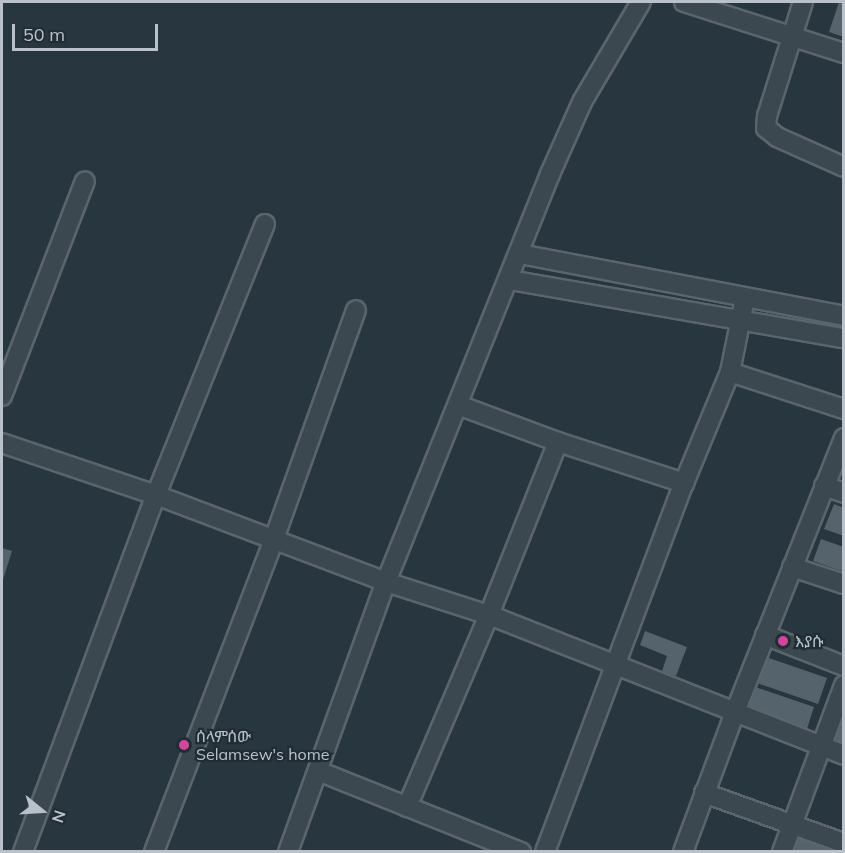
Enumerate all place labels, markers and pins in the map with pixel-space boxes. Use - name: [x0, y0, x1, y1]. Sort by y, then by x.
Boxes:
- place label: እያሱ: [795, 631, 823, 651]
- marker: እያሱ: [776, 634, 790, 648]
- place label: ሰላምሰው Selamsew's home: [196, 726, 329, 764]
- marker: ሰላምሰው Selamsew's home: [177, 738, 191, 752]

